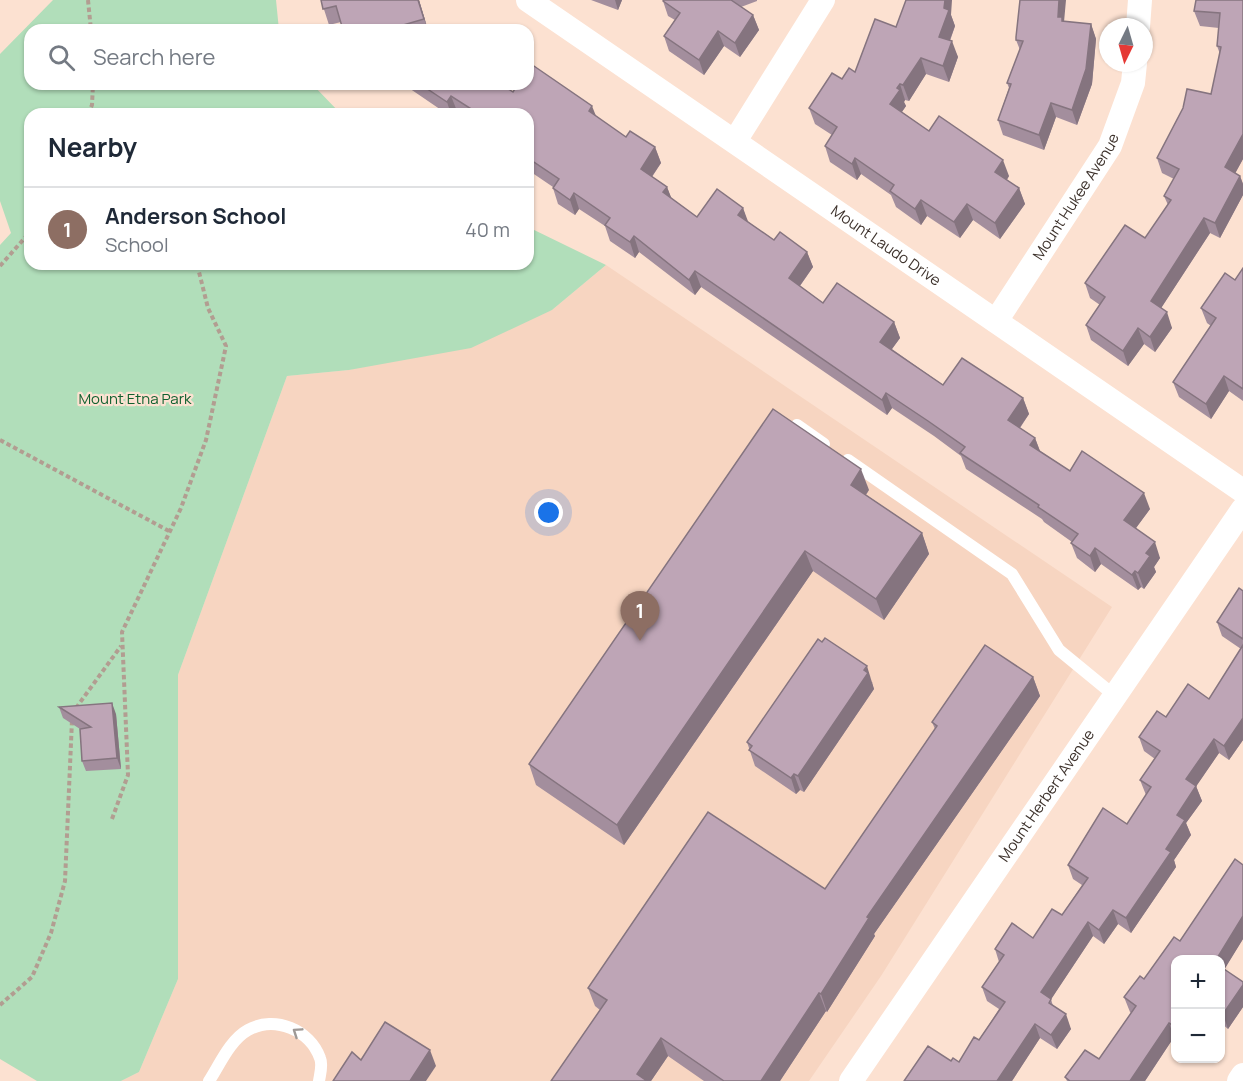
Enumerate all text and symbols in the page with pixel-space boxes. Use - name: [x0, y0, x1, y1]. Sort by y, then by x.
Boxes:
- north arrow: [1099, 18, 1153, 72]
- search box: [24, 24, 534, 90]
- icon: search: [45, 41, 78, 74]
- text: Search here: [93, 42, 215, 72]
- text: Nearby: [48, 129, 137, 165]
- street label: Mount Hukee Avenue: [1027, 130, 1124, 264]
- street label: Mount Laudo Drive: [827, 200, 945, 291]
- text: Anderson School: [105, 201, 286, 231]
- text: 1: [63, 216, 72, 243]
- text: 40 m: [465, 216, 510, 243]
- text: School: [105, 231, 169, 258]
- park label: Mount Etna Park: [79, 388, 192, 409]
- your location: [534, 498, 563, 527]
- pin: 1: [620, 592, 660, 641]
- street label: Mount Herbert Avenue: [993, 725, 1099, 866]
- map controls: [1171, 955, 1225, 1063]
- button: +: [1171, 955, 1225, 1009]
- button: −: [1171, 1009, 1225, 1063]
- one-way arrow: [293, 1029, 304, 1040]

